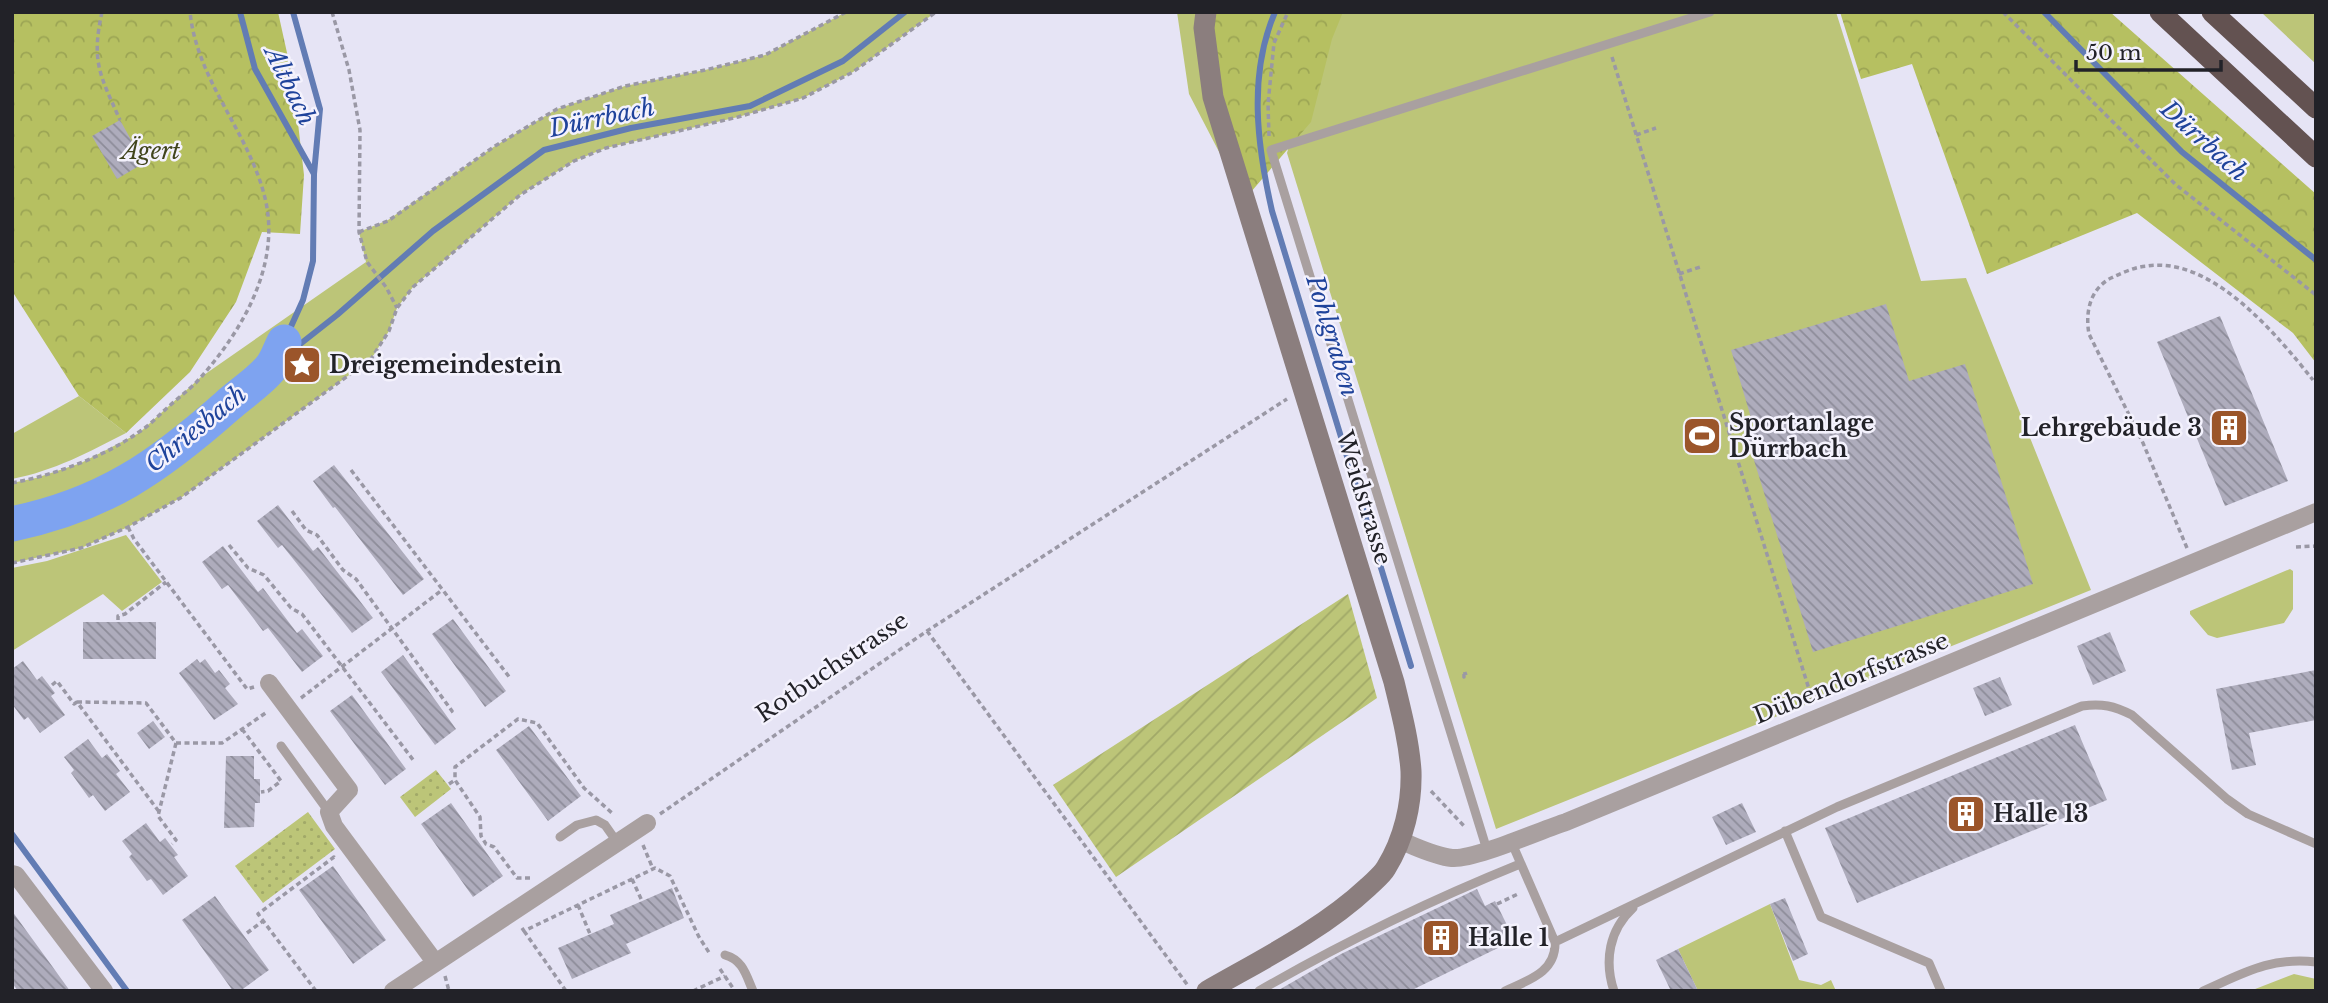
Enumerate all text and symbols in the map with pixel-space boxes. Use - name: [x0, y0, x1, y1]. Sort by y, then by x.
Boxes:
- scale bar: [2076, 28, 2221, 72]
- water label: Altbach: [258, 39, 322, 130]
- text: 50 m: [2086, 40, 2142, 66]
- water label: Dürrbach: [546, 92, 657, 143]
- water label: Dürrbach: [2154, 93, 2254, 187]
- park label: Ägert: [119, 136, 181, 165]
- water label: Pohlgraben: [1300, 271, 1365, 400]
- place icon: Dreigemeindestein: [281, 344, 323, 386]
- place label: Dreigemeindestein: [329, 351, 562, 379]
- water label: Chriesbach: [139, 379, 252, 478]
- building icon: Lehrgebäude 3: [2208, 407, 2250, 449]
- place label: Sportanlage Dürrbach: [1729, 409, 1874, 463]
- place label: Lehrgebäude 3: [2021, 414, 2202, 442]
- sports icon: Sportanlage Dürrbach: [1681, 415, 1723, 457]
- street label: Weidstrasse: [1330, 427, 1398, 568]
- street label: Rotbuchstrasse: [751, 606, 913, 728]
- street label: Dübendorfstrasse: [1749, 626, 1953, 730]
- building icon: Halle 13: [1945, 793, 1987, 835]
- place label: Halle 13: [1993, 800, 2089, 828]
- building icon: Halle 1: [1420, 917, 1462, 959]
- place label: Halle 1: [1468, 924, 1549, 952]

